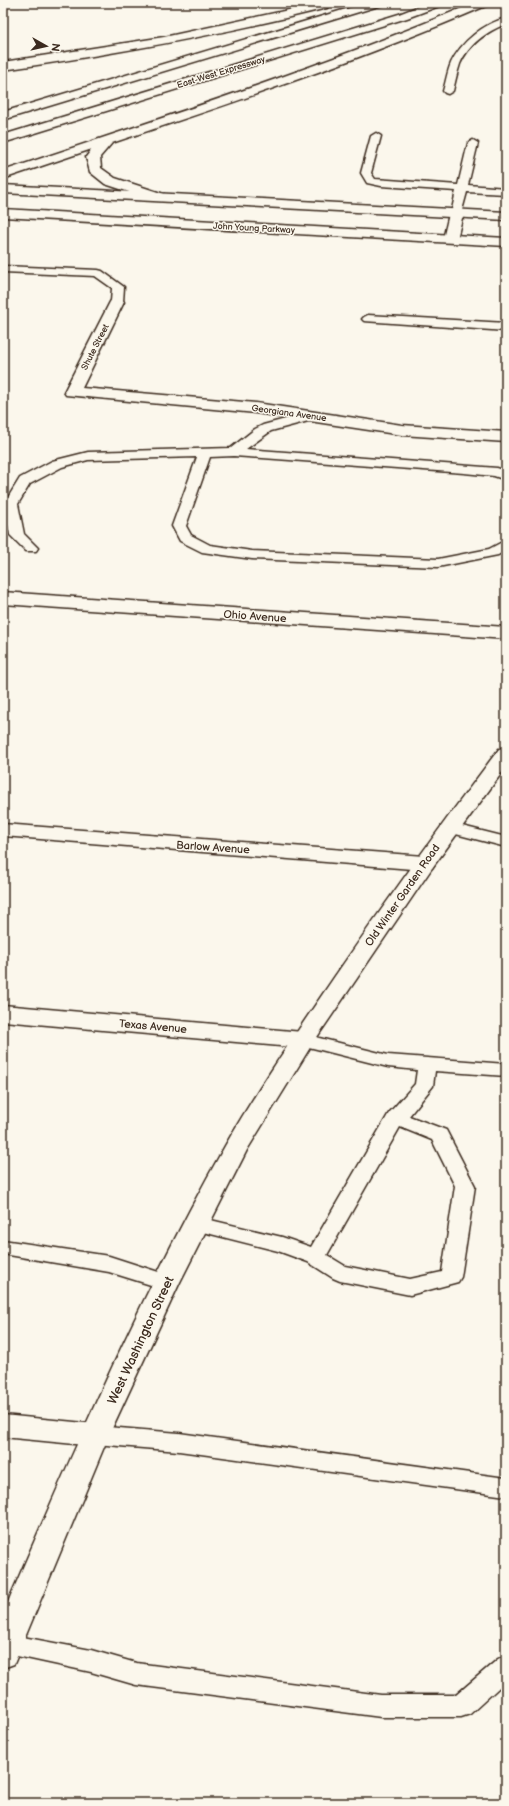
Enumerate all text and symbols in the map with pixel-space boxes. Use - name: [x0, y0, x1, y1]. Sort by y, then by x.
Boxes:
- north arrow: [26, 26, 66, 66]
- text: N: [48, 42, 62, 52]
- street label: East-West Expressway: [176, 54, 268, 91]
- street label: John Young Parkway: [213, 221, 296, 236]
- street label: Shute Street: [79, 322, 112, 372]
- street label: Georgiana Avenue: [251, 403, 328, 424]
- street label: Ohio Avenue: [223, 608, 287, 625]
- street label: Barlow Avenue: [176, 838, 251, 857]
- street label: Old Winter Garden Road: [362, 842, 442, 949]
- street label: Texas Avenue: [118, 1017, 188, 1036]
- street label: West Washington Street: [104, 1274, 178, 1407]

